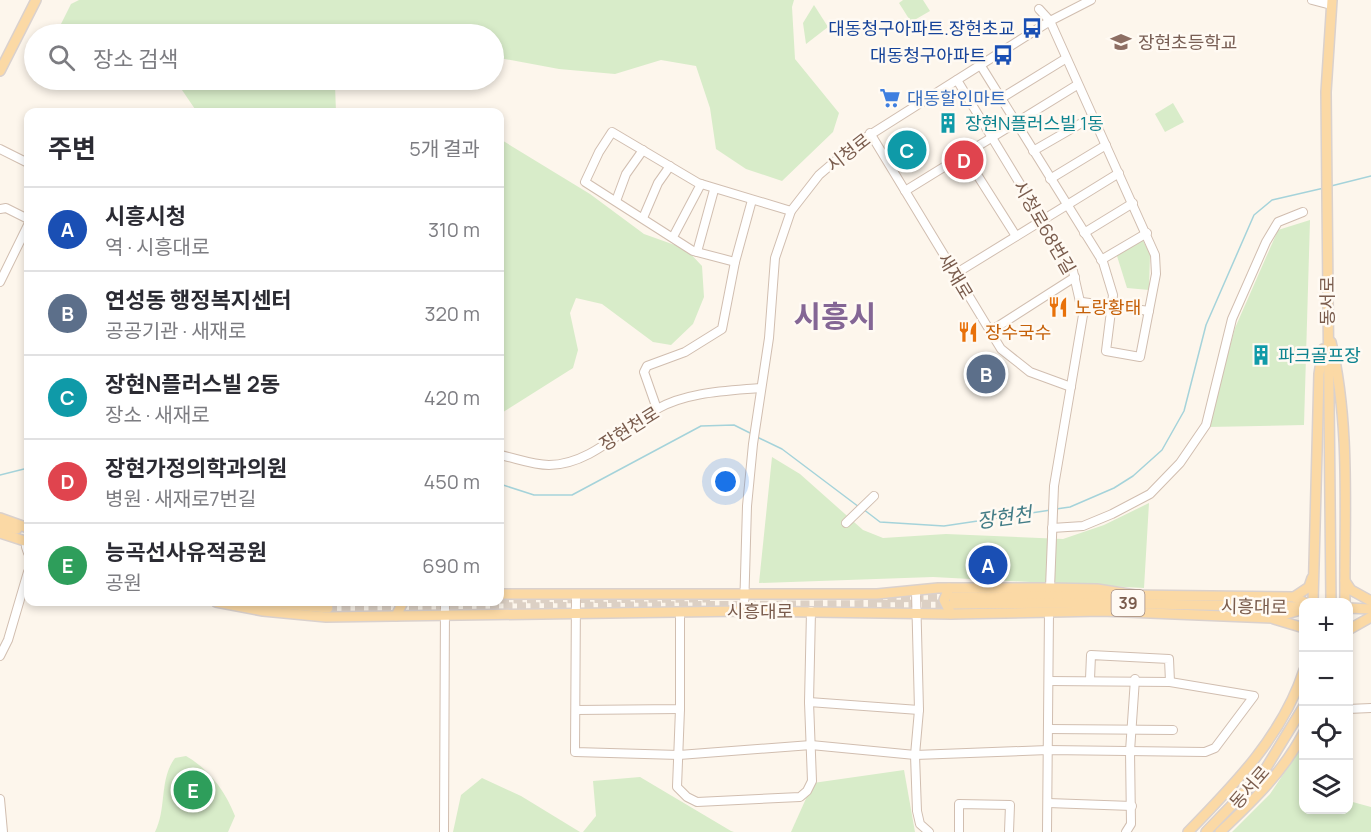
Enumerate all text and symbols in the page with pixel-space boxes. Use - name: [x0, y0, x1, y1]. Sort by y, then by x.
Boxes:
- place label: 대동청구아파트.장현초교: [828, 16, 1015, 40]
- bus stop icon: 대동청구아파트.장현초교: [1020, 16, 1044, 40]
- search box: [24, 24, 504, 90]
- school or university icon: 장현초등학교: [1109, 30, 1133, 54]
- place label: 장현초등학교: [1138, 30, 1237, 54]
- icon: search: [45, 41, 78, 74]
- place label: 대동청구아파트: [870, 43, 986, 67]
- bus stop icon: 대동청구아파트: [991, 43, 1015, 67]
- text: 장소 검색: [93, 44, 178, 74]
- supermarket icon: 대동할인마트: [878, 86, 902, 110]
- place label: 대동할인마트: [907, 86, 1006, 110]
- building icon: 장현N플러스빌 1동: [936, 111, 960, 135]
- place label: 장현N플러스빌 1동: [965, 111, 1104, 135]
- street label: 시청로: [821, 127, 875, 177]
- pin: C: [888, 128, 926, 172]
- text: 주변: [48, 130, 96, 166]
- text: 5개 결과: [409, 135, 480, 162]
- pin: D: [944, 138, 984, 182]
- street label: 시청로68번길: [1009, 176, 1081, 278]
- text: 시흥시청: [105, 201, 186, 231]
- text: A: [61, 216, 74, 243]
- text: 310 m: [428, 216, 480, 243]
- text: 역 · 시흥대로: [105, 233, 210, 260]
- street label: 새재로: [933, 249, 979, 303]
- street label: 동서로: [1315, 276, 1339, 326]
- text: 연성동 행정복지센터: [105, 285, 292, 315]
- district label: 시흥시: [794, 295, 876, 336]
- restaurant icon: 노랑황태: [1046, 295, 1070, 319]
- place label: 노랑황태: [1075, 295, 1141, 319]
- text: B: [61, 300, 74, 327]
- text: 320 m: [424, 300, 480, 327]
- text: 공공기관 · 새재로: [105, 317, 246, 344]
- restaurant icon: 장수국수: [956, 320, 980, 344]
- place label: 장수국수: [985, 320, 1051, 344]
- building icon: 파크골프장: [1249, 343, 1273, 367]
- place label: 파크골프장: [1278, 343, 1361, 367]
- pin: B: [966, 352, 1006, 397]
- text: 장현N플러스빌 2동: [105, 369, 280, 399]
- text: C: [60, 384, 75, 411]
- text: 420 m: [424, 384, 480, 411]
- street label: 장현천로: [595, 400, 663, 456]
- text: 장소 · 새재로: [105, 401, 210, 428]
- text: 장현가정의학과의원: [105, 453, 287, 483]
- your location: [711, 467, 740, 496]
- text: D: [60, 468, 75, 495]
- text: 450 m: [424, 468, 480, 495]
- text: 병원 · 새재로7번길: [105, 485, 256, 512]
- water label: 장현천: [975, 499, 1036, 534]
- text: 능곡선사유적공원: [105, 537, 267, 567]
- pin: A: [968, 542, 1008, 588]
- text: E: [62, 552, 73, 579]
- text: 690 m: [422, 552, 480, 579]
- text: 공원: [105, 569, 142, 596]
- road number: 39: [1112, 590, 1144, 616]
- street label: 시흥대로: [1221, 593, 1287, 619]
- map controls: [1299, 598, 1353, 814]
- button: +: [1299, 598, 1353, 652]
- street label: 시흥대로: [727, 599, 793, 623]
- button: −: [1299, 652, 1353, 706]
- button: locate: [1299, 706, 1353, 760]
- street label: 동서로: [1224, 760, 1274, 814]
- button: layers: [1299, 760, 1353, 814]
- pin: E: [174, 768, 212, 812]

